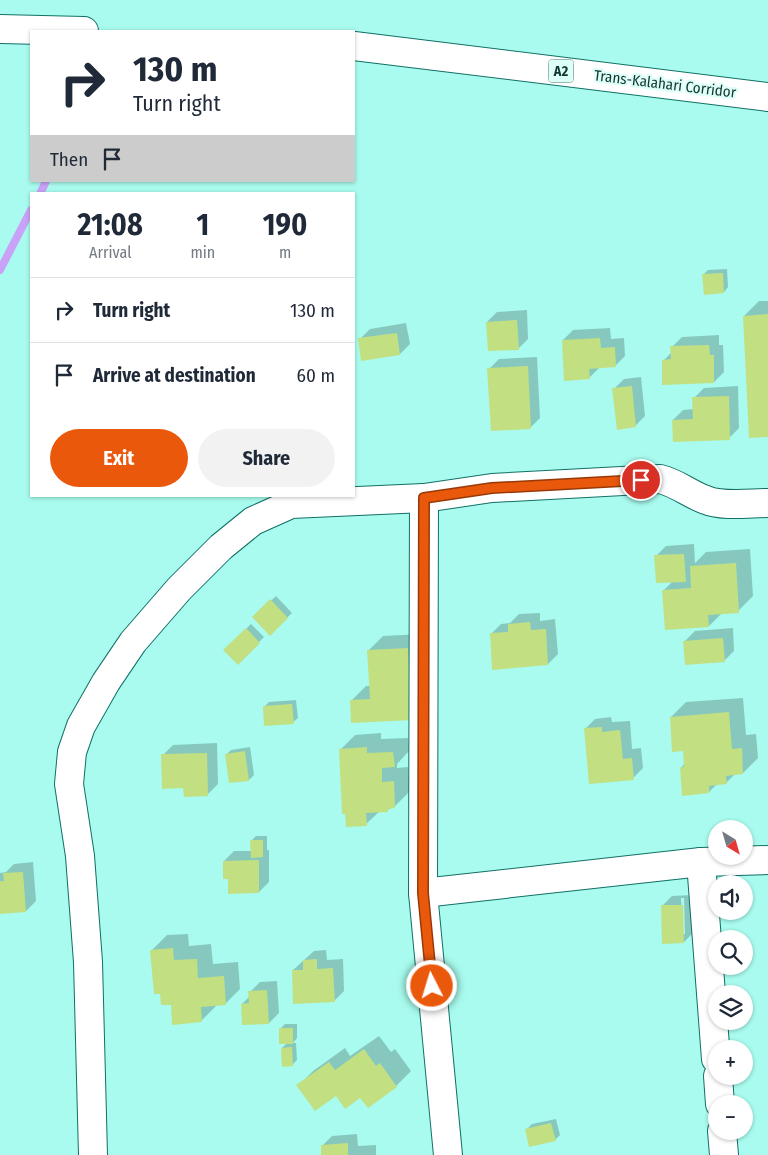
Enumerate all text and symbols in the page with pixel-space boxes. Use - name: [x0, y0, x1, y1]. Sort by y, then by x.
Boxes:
- text: 130 m: [133, 48, 217, 90]
- icon: right: [50, 50, 115, 115]
- road number: A2: [548, 59, 574, 82]
- street label: Trans-Kalahari Corridor: [593, 66, 738, 102]
- text: Turn right: [133, 90, 221, 117]
- icon: arrive: [98, 145, 126, 173]
- text: Then: [50, 148, 88, 171]
- text: 21:08: [78, 207, 143, 243]
- text: 1: [196, 207, 209, 243]
- text: 190: [263, 207, 307, 243]
- text: Arrival: [89, 243, 131, 262]
- text: min: [190, 243, 215, 262]
- text: m: [279, 243, 291, 262]
- icon: right: [50, 296, 78, 324]
- text: Turn right: [93, 299, 170, 322]
- text: 130 m: [290, 299, 335, 322]
- icon: arrive: [50, 361, 78, 389]
- text: Arrive at destination: [93, 364, 256, 387]
- text: 60 m: [297, 364, 335, 387]
- button: Exit: [50, 429, 188, 487]
- button: Share: [198, 429, 335, 487]
- pin: [620, 459, 662, 501]
- icon: arrive: [627, 466, 655, 494]
- north arrow: [708, 820, 752, 865]
- map controls: [708, 820, 753, 1140]
- button: sound: [708, 875, 753, 920]
- button: search: [708, 930, 753, 975]
- position arrow: [405, 959, 457, 1011]
- button: layers: [708, 985, 753, 1030]
- button: +: [708, 1040, 753, 1085]
- button: −: [708, 1095, 753, 1140]

